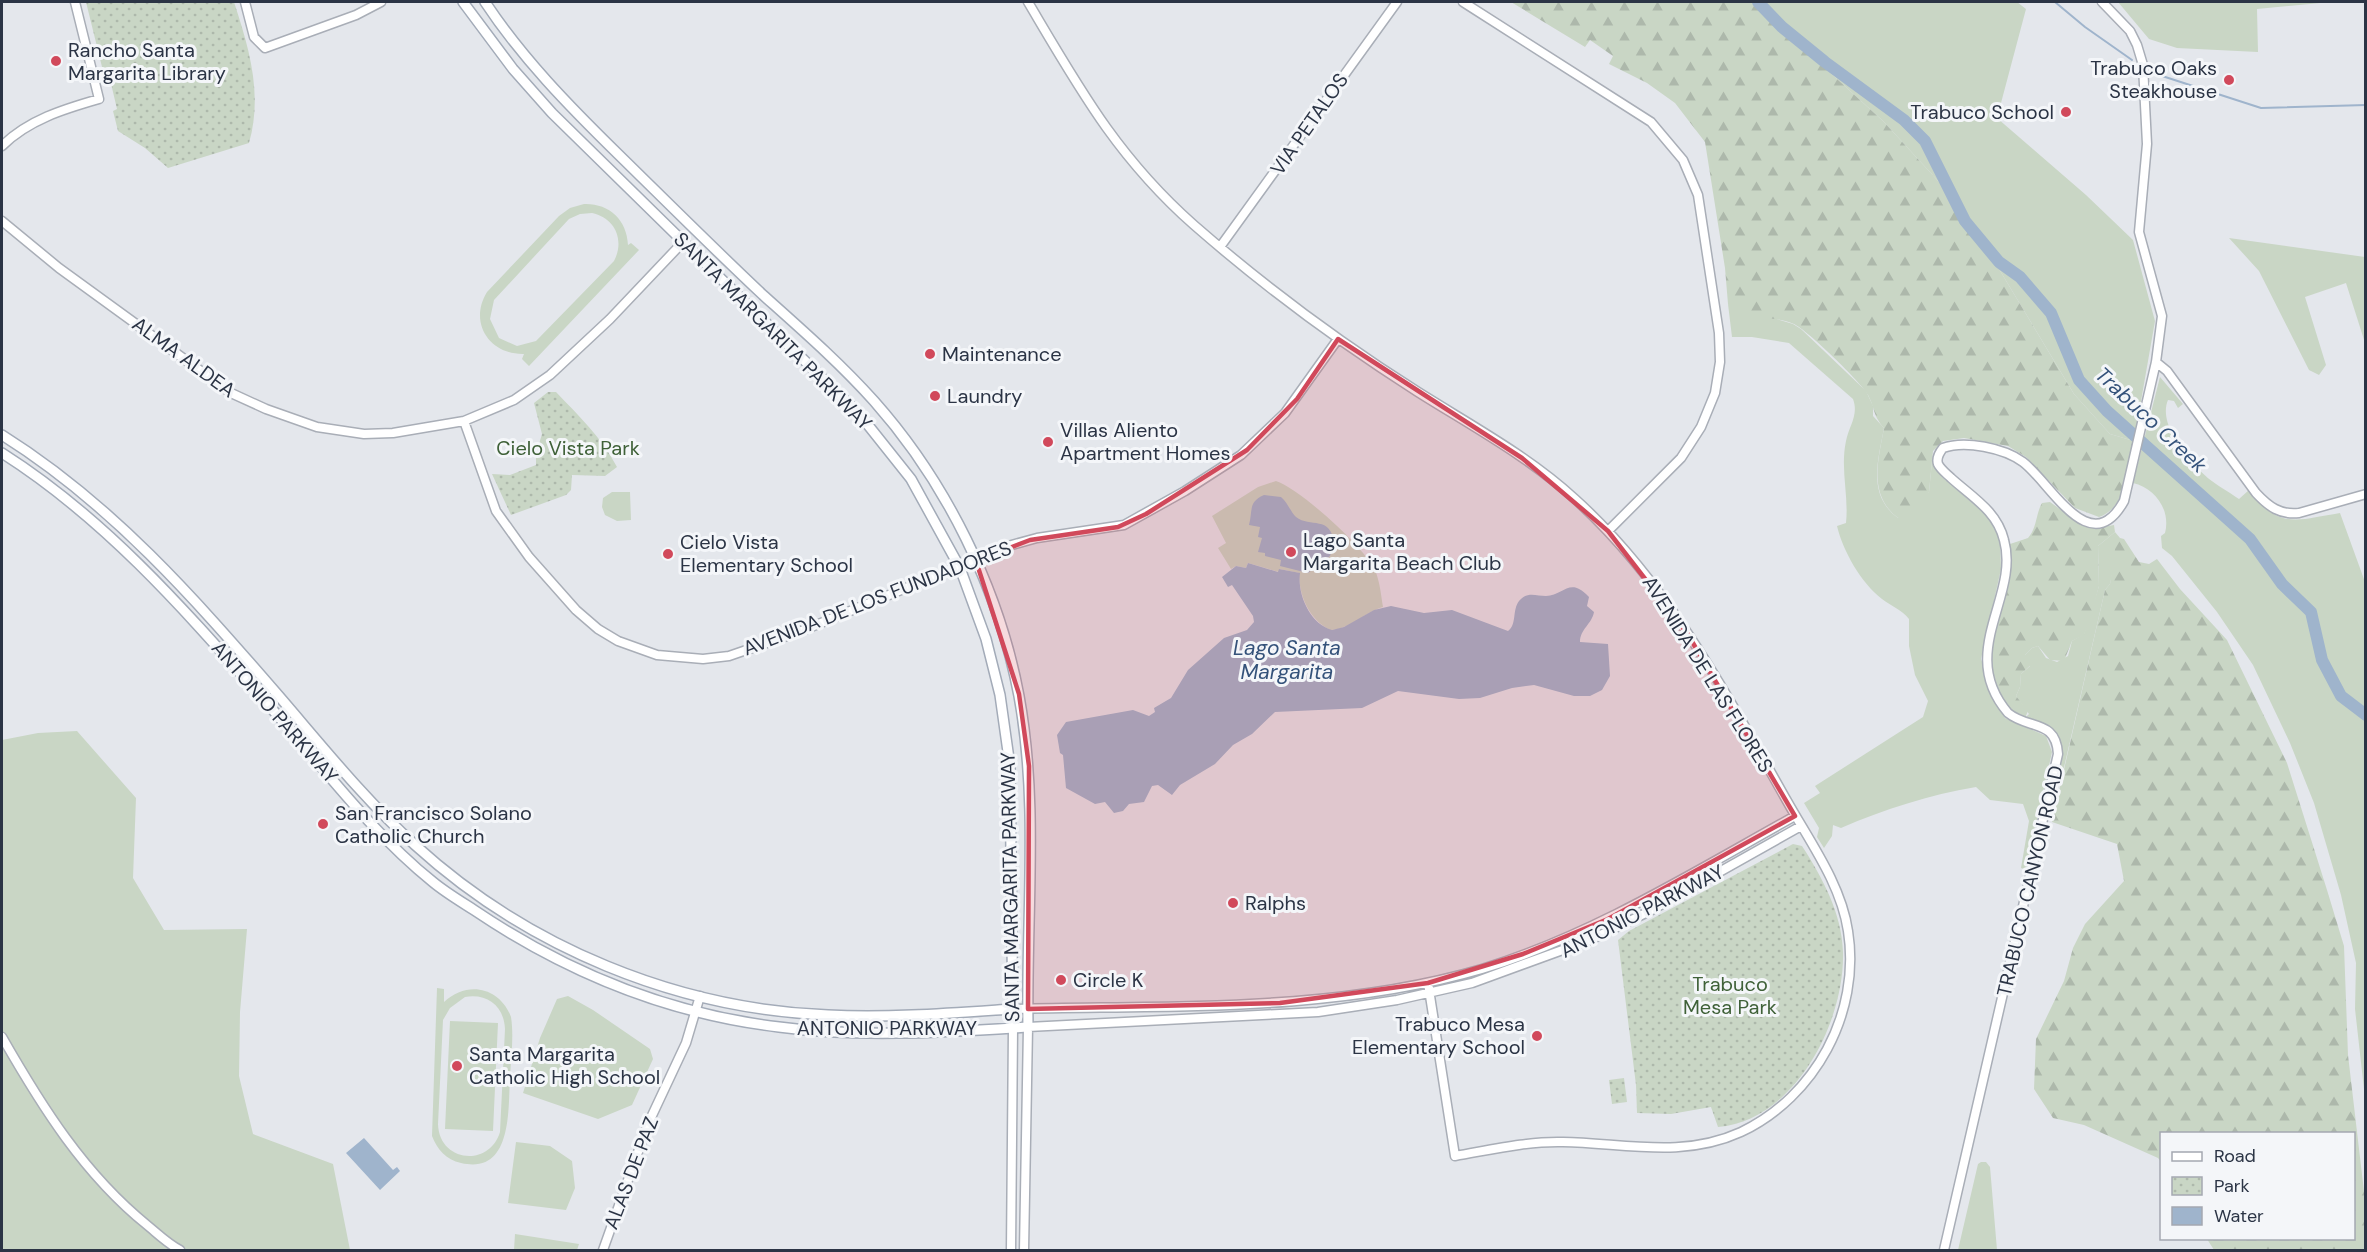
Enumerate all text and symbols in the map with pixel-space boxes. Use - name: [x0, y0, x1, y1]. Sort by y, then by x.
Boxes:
- place label: Rancho Santa Margarita Library: [68, 37, 226, 86]
- marker: Rancho Santa Margarita Library: [49, 54, 63, 68]
- place label: Trabuco Oaks Steakhouse: [2090, 55, 2217, 104]
- street label: VIA PETALOS: [1264, 68, 1354, 180]
- marker: Trabuco Oaks Steakhouse: [2222, 73, 2236, 87]
- place label: Trabuco School: [1910, 99, 2054, 125]
- marker: Trabuco School: [2059, 105, 2073, 119]
- street label: SANTA MARGARITA PARKWAY: [668, 226, 878, 436]
- street label: ALMA ALDEA: [127, 311, 241, 403]
- place label: Maintenance: [942, 341, 1062, 367]
- marker: Maintenance: [923, 347, 937, 361]
- water label: Trabuco Creek: [2089, 361, 2213, 479]
- place label: Laundry: [947, 383, 1022, 409]
- marker: Laundry: [928, 389, 942, 403]
- place label: Villas Aliento Apartment Homes: [1060, 417, 1230, 466]
- park label: Cielo Vista Park: [496, 435, 640, 461]
- marker: Villas Aliento Apartment Homes: [1041, 435, 1055, 449]
- place label: Lago Santa Margarita Beach Club: [1303, 527, 1501, 576]
- place label: Cielo Vista Elementary School: [680, 529, 853, 578]
- street label: AVENIDA DE LOS FUNDADORES: [739, 535, 1015, 661]
- marker: Lago Santa Margarita Beach Club: [1284, 545, 1298, 559]
- marker: Cielo Vista Elementary School: [661, 547, 675, 561]
- street label: AVENIDA DE LAS FLORES: [1637, 571, 1779, 777]
- water label: Lago Santa Margarita: [1233, 634, 1341, 686]
- street label: ANTONIO PARKWAY: [206, 635, 344, 789]
- street label: SANTA MARGARITA PARKWAY: [995, 751, 1025, 1022]
- street label: TRABUCO CANYON ROAD: [1991, 763, 2069, 999]
- place label: San Francisco Solano Catholic Church: [335, 800, 532, 849]
- marker: San Francisco Solano Catholic Church: [316, 817, 330, 831]
- street label: ANTONIO PARKWAY: [1556, 858, 1729, 964]
- place label: Ralphs: [1245, 890, 1306, 916]
- marker: Ralphs: [1226, 896, 1240, 910]
- place label: Circle K: [1073, 967, 1144, 993]
- park label: Trabuco Mesa Park: [1683, 971, 1777, 1020]
- marker: Circle K: [1054, 973, 1068, 987]
- place label: Trabuco Mesa Elementary School: [1352, 1011, 1525, 1060]
- street label: ANTONIO PARKWAY: [797, 1015, 978, 1041]
- marker: Trabuco Mesa Elementary School: [1530, 1029, 1544, 1043]
- place label: Santa Margarita Catholic High School: [469, 1041, 660, 1090]
- marker: Santa Margarita Catholic High School: [450, 1059, 464, 1073]
- street label: ALAS DE PAZ: [598, 1113, 664, 1233]
- legend: [2160, 1132, 2355, 1240]
- text: Road: [2214, 1144, 2256, 1168]
- text: Park: [2214, 1174, 2250, 1198]
- text: Water: [2214, 1204, 2264, 1228]

